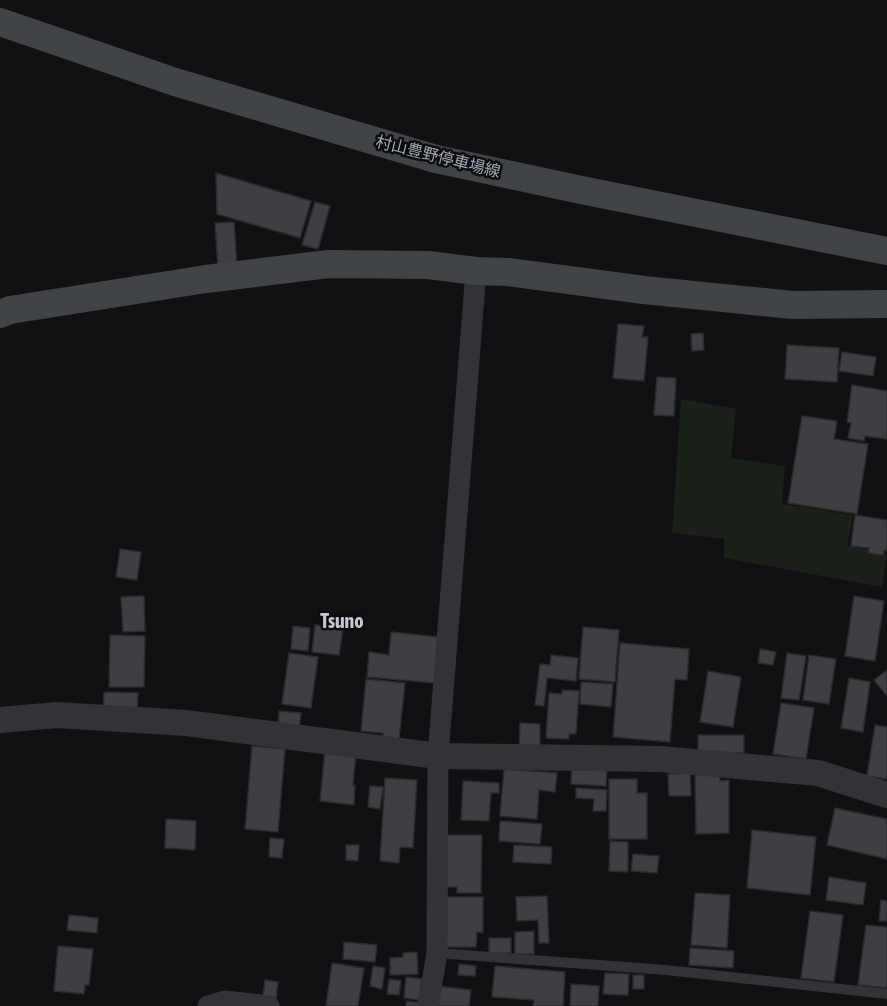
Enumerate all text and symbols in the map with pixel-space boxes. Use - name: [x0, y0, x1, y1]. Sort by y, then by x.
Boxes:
- street label: 村山豊野停車場線: [374, 132, 502, 182]
- district label: Tsuno: [320, 610, 364, 634]

